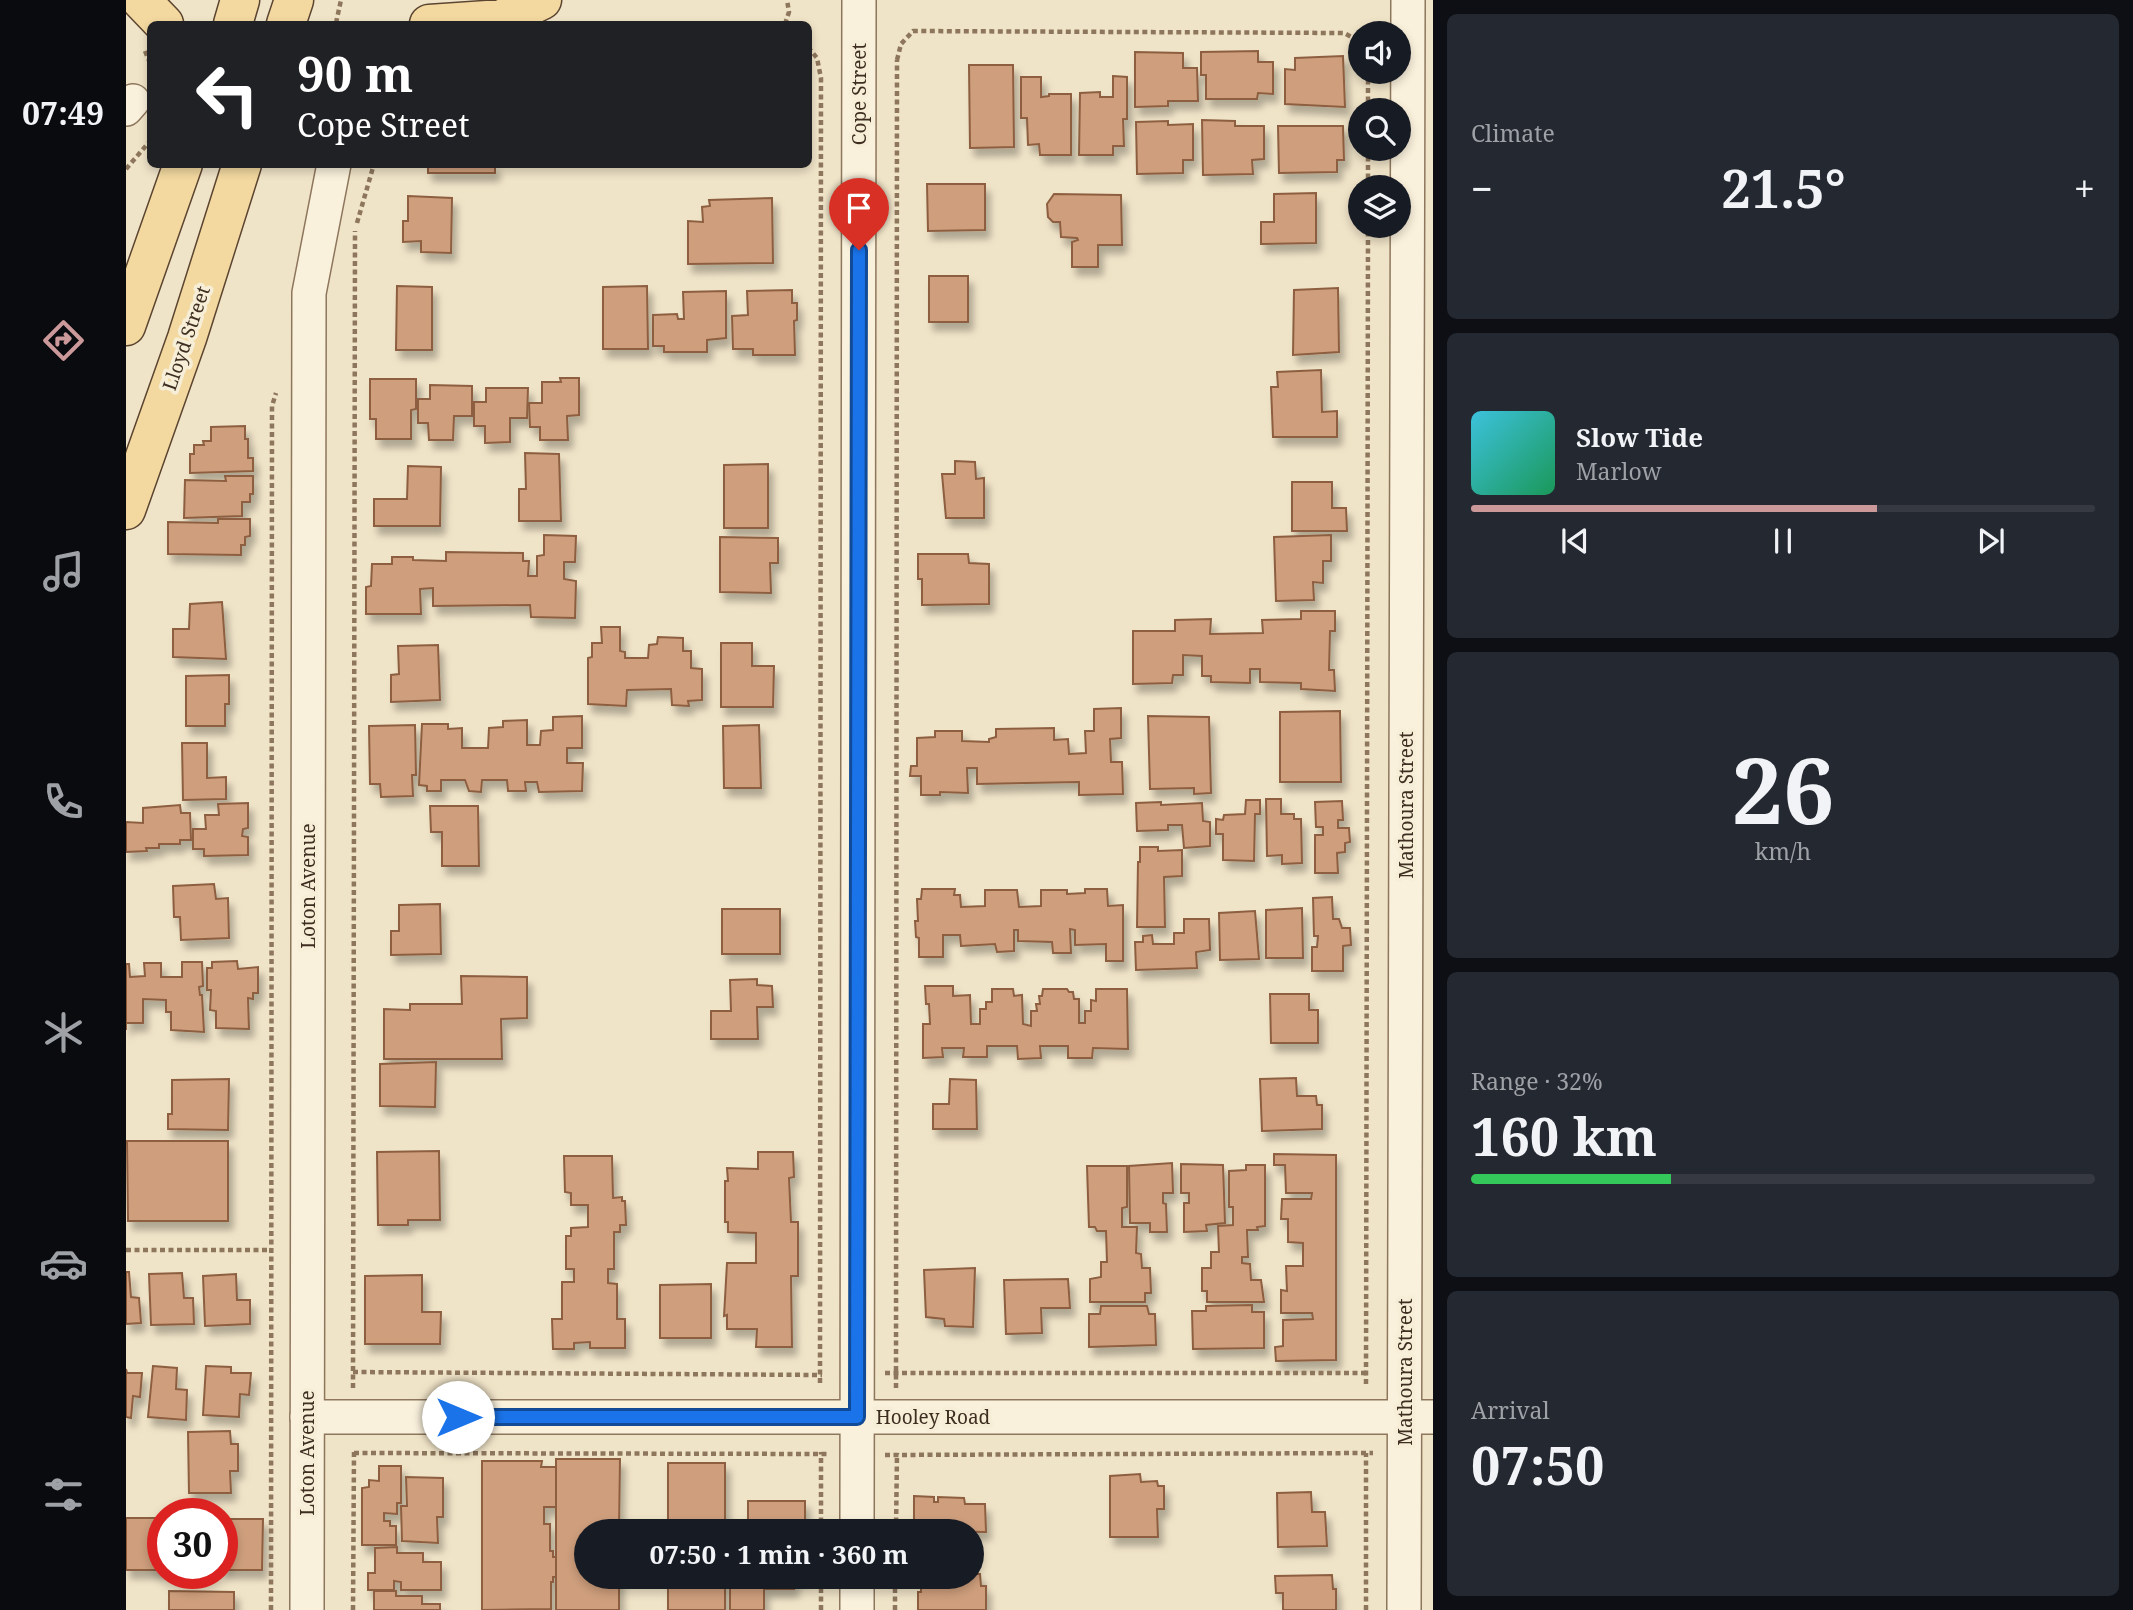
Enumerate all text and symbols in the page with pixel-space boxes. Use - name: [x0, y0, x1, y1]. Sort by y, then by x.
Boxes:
- map controls: [1348, 21, 1411, 238]
- button: sound: [1348, 21, 1411, 84]
- text: 90 m: [297, 40, 413, 106]
- street label: Cope Street: [846, 42, 872, 145]
- icon: left: [182, 49, 273, 140]
- text: 07:49: [22, 91, 104, 134]
- button: search: [1348, 98, 1411, 161]
- text: Cope Street: [297, 103, 469, 146]
- text: Climate: [1471, 117, 1555, 149]
- text: 21.5°: [1721, 152, 1846, 223]
- text: −: [1471, 162, 1493, 214]
- text: +: [2074, 162, 2095, 214]
- button: layers: [1348, 175, 1411, 238]
- pin: [829, 178, 889, 250]
- icon: arrive: [840, 189, 878, 227]
- street label: Lloyd Street: [156, 282, 216, 394]
- icon: directions: [39, 316, 88, 365]
- text: Slow Tide: [1576, 419, 1703, 455]
- text: Marlow: [1576, 455, 1662, 487]
- icon: previous: [1556, 522, 1594, 560]
- icon: pause: [1764, 522, 1802, 560]
- icon: next: [1972, 522, 2010, 560]
- icon: music: [39, 547, 88, 596]
- text: 26: [1732, 727, 1834, 851]
- street label: Mathoura Street: [1393, 731, 1419, 879]
- icon: phone: [39, 777, 88, 826]
- street label: Loton Avenue: [295, 823, 321, 949]
- text: km/h: [1755, 835, 1811, 867]
- icon: climate: [39, 1008, 88, 1057]
- text: Range · 32%: [1471, 1065, 1603, 1097]
- text: 160 km: [1471, 1100, 1657, 1171]
- icon: car: [39, 1239, 88, 1288]
- street label: Mathoura Street: [1392, 1298, 1418, 1446]
- position arrow: [421, 1380, 495, 1454]
- street label: Loton Avenue: [294, 1390, 320, 1516]
- text: Arrival: [1471, 1394, 1550, 1426]
- street label: Hooley Road: [876, 1404, 991, 1430]
- text: 07:50: [1471, 1429, 1604, 1500]
- icon: filters: [39, 1470, 88, 1519]
- speed limit sign: 30: [147, 1498, 238, 1589]
- text: 07:50 · 1 min · 360 m: [649, 1536, 909, 1572]

